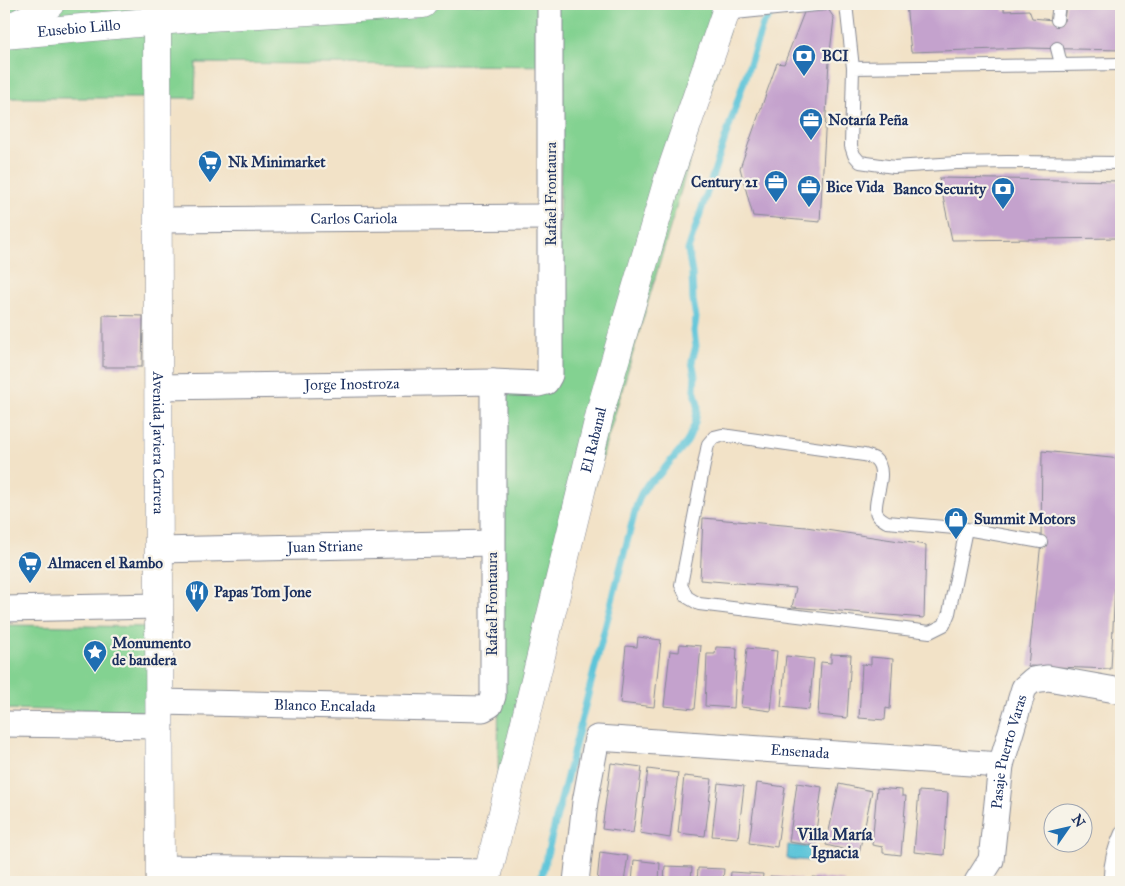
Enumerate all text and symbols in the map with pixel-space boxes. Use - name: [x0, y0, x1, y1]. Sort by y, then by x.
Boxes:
- street label: Eusebio Lillo: [36, 16, 121, 41]
- bank icon: BCI: [791, 43, 817, 77]
- place label: BCI: [822, 47, 849, 65]
- office icon: Notaría Peña: [798, 107, 824, 141]
- place label: Notaría Peña: [828, 111, 909, 129]
- street label: Rafael Frontaura: [542, 141, 560, 246]
- supermarket icon: Nk Minimarket: [197, 149, 223, 183]
- place label: Nk Minimarket: [228, 153, 326, 171]
- office icon: Century 21: [763, 169, 789, 203]
- place label: Century 21: [691, 173, 758, 192]
- office icon: Bice Vida: [796, 174, 822, 208]
- bank icon: Banco Security: [990, 176, 1016, 210]
- place label: Bice Vida: [826, 178, 885, 196]
- place label: Banco Security: [893, 180, 987, 199]
- street label: Carlos Cariola: [311, 209, 398, 228]
- street label: Avenida Javiera Carrera: [148, 370, 168, 515]
- street label: Jorge Inostroza: [302, 374, 400, 395]
- street label: El Rabanal: [577, 404, 610, 475]
- shop icon: Summit Motors: [943, 506, 969, 540]
- place label: Summit Motors: [974, 510, 1076, 528]
- street label: Juan Striane: [285, 537, 363, 557]
- supermarket icon: Almacen el Rambo: [17, 550, 43, 584]
- street label: Rafael Frontaura: [483, 551, 501, 656]
- place label: Almacen el Rambo: [47, 554, 163, 572]
- restaurant icon: Papas Tom Jone: [184, 579, 210, 613]
- place label: Papas Tom Jone: [214, 583, 312, 602]
- place label: Monumento de bandera: [112, 634, 191, 669]
- place icon: Monumento de bandera: [82, 639, 108, 673]
- street label: Pasaje Puerto Varas: [987, 692, 1031, 810]
- street label: Blanco Encalada: [274, 695, 377, 716]
- street label: Ensenada: [770, 741, 831, 763]
- north arrow: [1042, 804, 1092, 854]
- text: N: [1068, 811, 1089, 831]
- district label: Villa María Ignacia: [797, 825, 874, 863]

